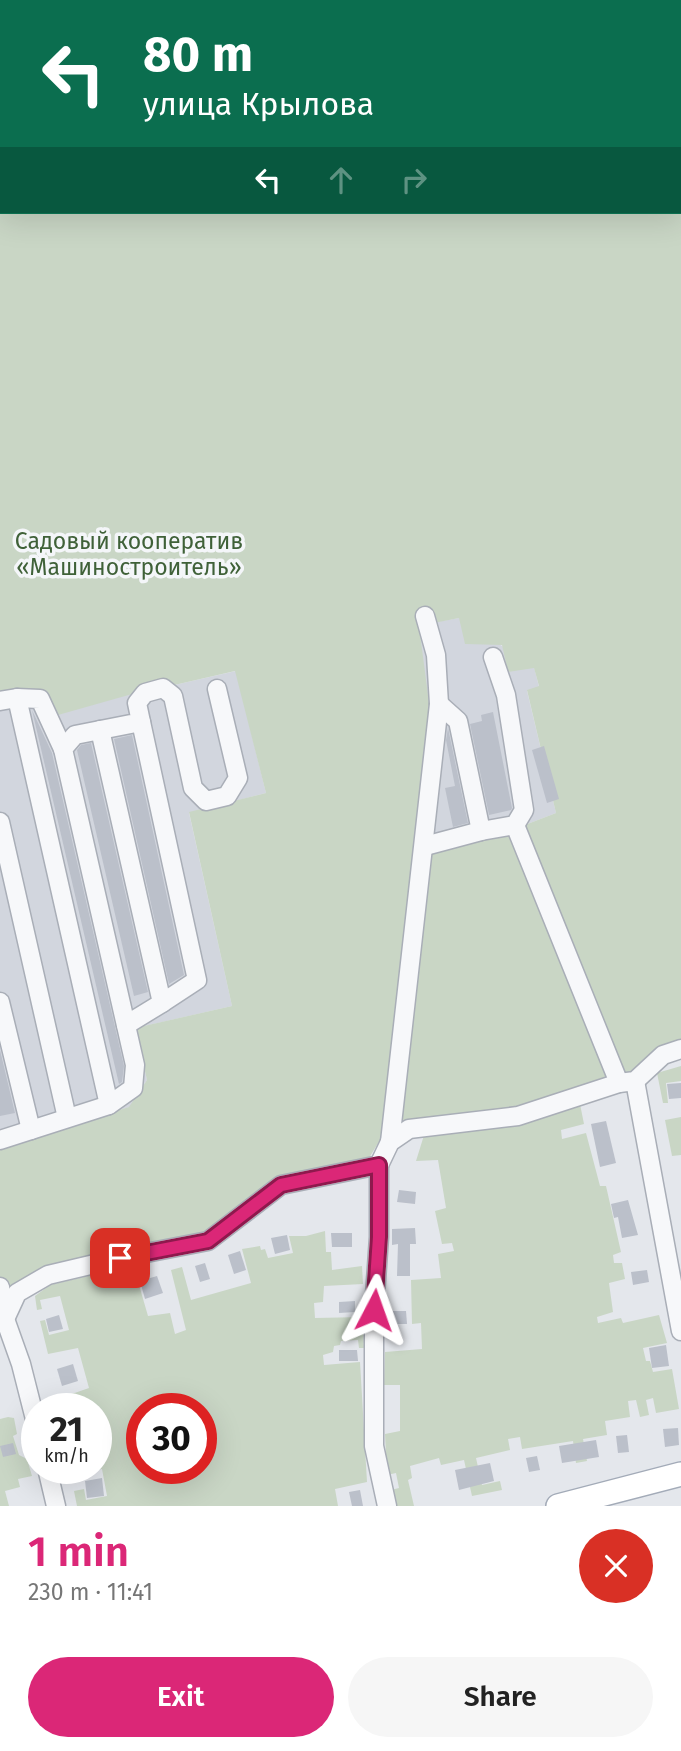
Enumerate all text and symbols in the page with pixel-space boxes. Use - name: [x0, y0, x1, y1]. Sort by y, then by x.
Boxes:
- text: 80 m: [143, 25, 253, 84]
- icon: left: [28, 28, 119, 119]
- text: улица Крылова: [143, 85, 374, 123]
- icon: left: [249, 161, 287, 199]
- icon: ahead: [322, 161, 360, 199]
- icon: right: [395, 161, 433, 199]
- park label: Садовый кооператив «Машиностроитель»: [15, 527, 243, 581]
- pin: [90, 1228, 150, 1288]
- icon: arrive: [101, 1239, 139, 1277]
- position arrow: [337, 1273, 411, 1347]
- speed limit sign: 30: [126, 1393, 217, 1484]
- text: 21: [50, 1408, 83, 1450]
- text: km/h: [44, 1445, 89, 1467]
- text: 1 min: [28, 1527, 129, 1577]
- button: close: [579, 1529, 653, 1603]
- text: 230 m · 11:41: [28, 1578, 153, 1606]
- button: Exit: [28, 1657, 334, 1737]
- button: Share: [348, 1657, 653, 1737]

